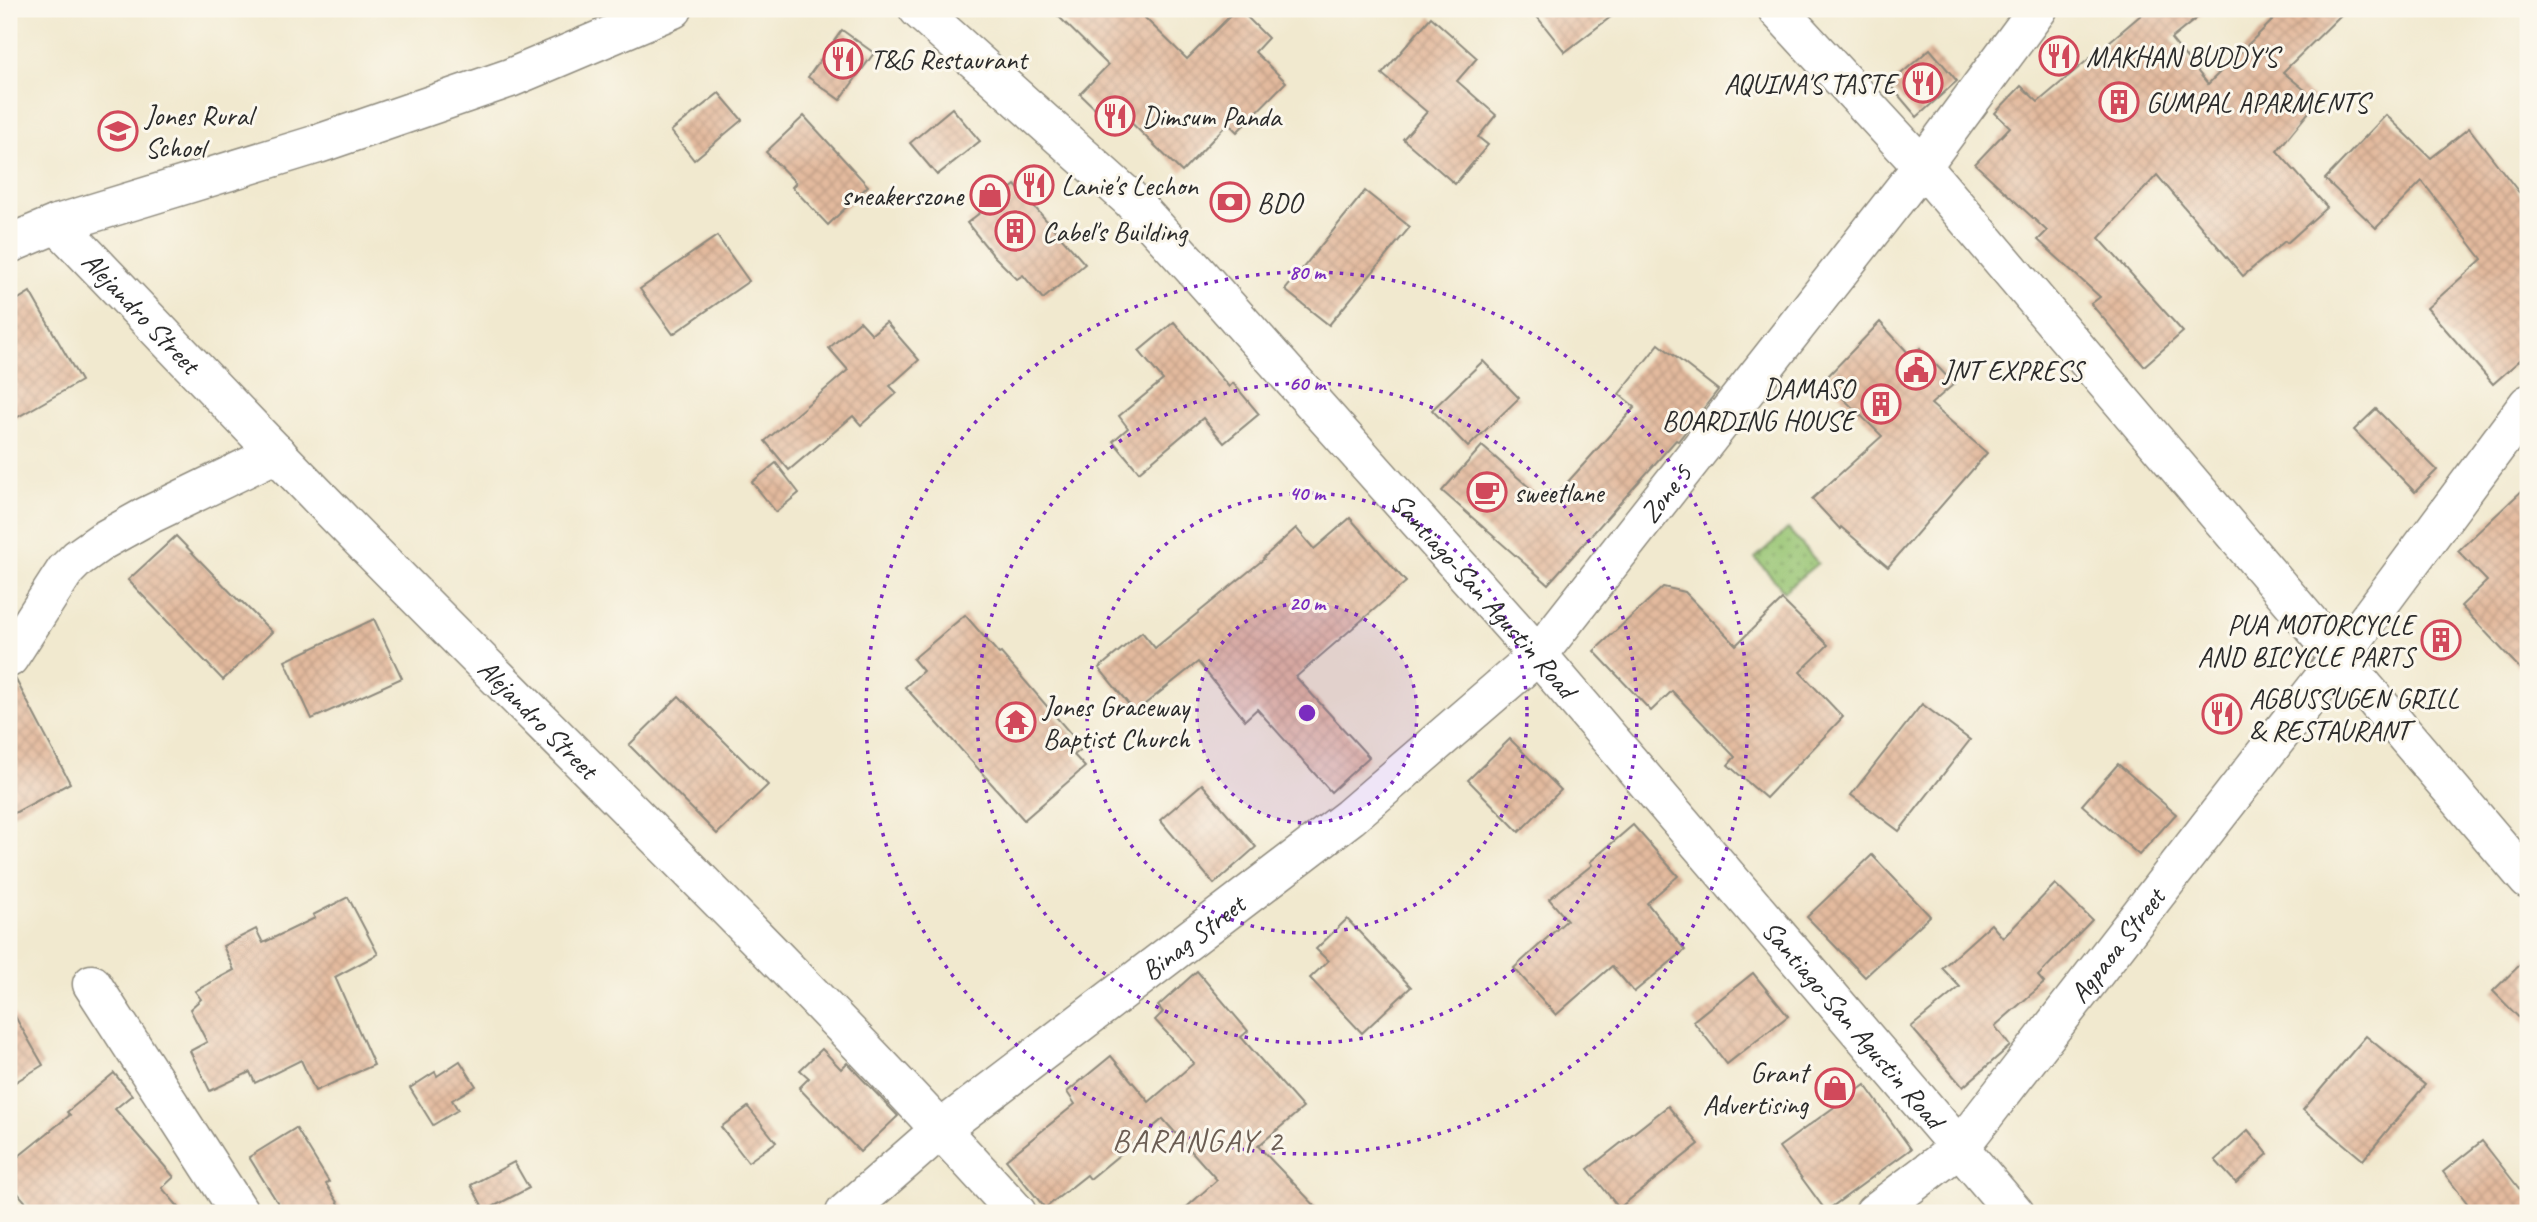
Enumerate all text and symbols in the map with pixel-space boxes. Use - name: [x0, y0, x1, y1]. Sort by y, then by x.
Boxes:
- restaurant icon: MAKHAN BUDDY'S: [2038, 35, 2080, 77]
- restaurant icon: T&G Restaurant: [822, 38, 864, 80]
- place label: MAKHAN BUDDY'S: [2086, 39, 2283, 74]
- place label: T&G Restaurant: [870, 42, 1029, 77]
- restaurant icon: AQUINA'S TASTE: [1902, 62, 1944, 104]
- place label: AQUINA'S TASTE: [1724, 66, 1900, 101]
- building icon: GUMPAL APARMENTS: [2098, 81, 2140, 123]
- place label: GUMPAL APARMENTS: [2146, 85, 2374, 120]
- restaurant icon: Dimsum Panda: [1094, 95, 1136, 137]
- place label: Jones Rural School: [143, 98, 258, 165]
- place label: Dimsum Panda: [1142, 99, 1283, 134]
- school or university icon: Jones Rural School: [97, 110, 139, 152]
- restaurant icon: Lanie's Lechon: [1013, 164, 1055, 206]
- place label: Lanie's Lechon: [1061, 168, 1199, 203]
- shop icon: sneakerszone: [969, 174, 1011, 216]
- place label: sneakerszone: [841, 178, 965, 213]
- bank icon: BDO: [1209, 181, 1251, 223]
- place label: BDO: [1257, 185, 1305, 220]
- building icon: Cabel's Building: [994, 210, 1036, 252]
- place label: Cabel's Building: [1042, 214, 1189, 249]
- street label: Alejandro Street: [75, 244, 210, 383]
- text: 80 m: [1289, 259, 1327, 285]
- public building icon: JNT EXPRESS: [1895, 349, 1937, 391]
- place label: JNT EXPRESS: [1941, 353, 2087, 388]
- text: 60 m: [1289, 370, 1327, 396]
- place label: DAMASO BOARDING HOUSE: [1662, 371, 1858, 438]
- building icon: DAMASO BOARDING HOUSE: [1860, 383, 1902, 425]
- street label: Zone 5: [1631, 456, 1700, 529]
- cafe icon: sweetlane: [1466, 471, 1508, 513]
- place label: sweetlane: [1514, 475, 1605, 510]
- text: 40 m: [1289, 480, 1327, 506]
- street label: Santiago-San Agustin Road: [1384, 485, 1587, 708]
- text: 20 m: [1289, 590, 1327, 616]
- place label: PUA MOTORCYCLE AND BICYCLE PARTS: [2197, 607, 2418, 674]
- building icon: PUA MOTORCYCLE AND BICYCLE PARTS: [2420, 619, 2462, 661]
- street label: Alejandro Street: [471, 651, 608, 788]
- place label: AGBUSSUGEN GRILL & RESTAURANT: [2249, 681, 2459, 748]
- place label: Jones Graceway Baptist Church: [1041, 689, 1191, 756]
- restaurant icon: AGBUSSUGEN GRILL & RESTAURANT: [2201, 693, 2243, 735]
- temple icon: Jones Graceway Baptist Church: [995, 701, 1037, 743]
- centre of rings: [1295, 701, 1319, 725]
- street label: Agpaoa Street: [2061, 879, 2174, 1009]
- street label: Binag Street: [1134, 885, 1254, 988]
- street label: Santiago-San Agustin Road: [1755, 913, 1955, 1138]
- place label: Grant Advertising: [1703, 1055, 1812, 1122]
- shop icon: Grant Advertising: [1814, 1067, 1856, 1109]
- district label: BARANGAY 2: [1112, 1120, 1285, 1161]

